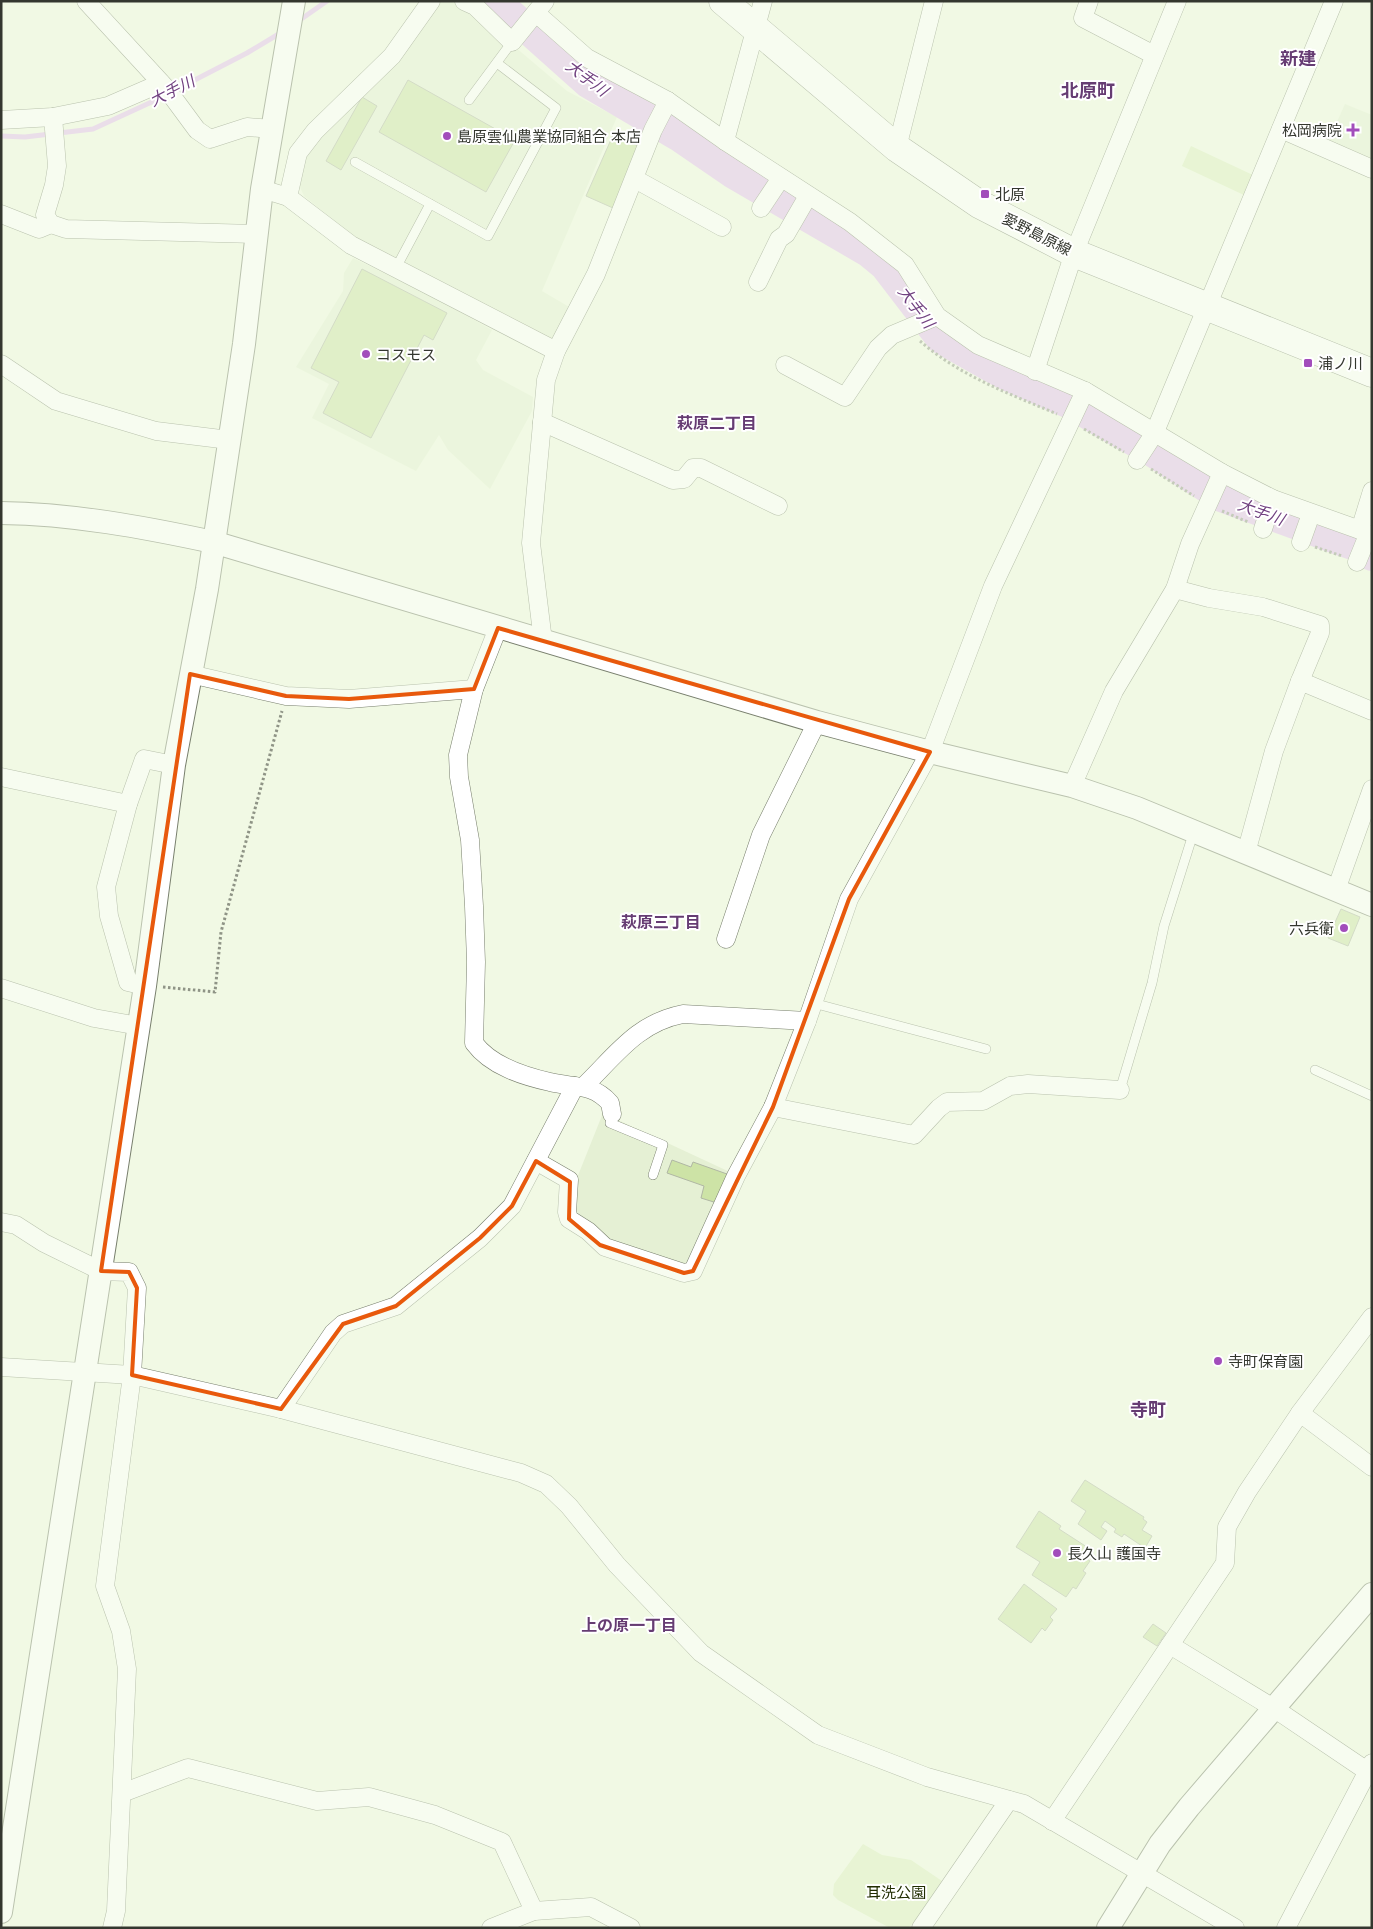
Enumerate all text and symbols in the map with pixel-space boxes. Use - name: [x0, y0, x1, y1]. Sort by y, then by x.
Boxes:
- district label: 新建: [1280, 46, 1316, 71]
- water label: 大手川: [561, 54, 615, 103]
- water label: 大手川: [145, 69, 200, 112]
- district label: 北原町: [1061, 78, 1115, 103]
- place label: 松岡病院: [1282, 120, 1342, 141]
- marker: 松岡病院: [1346, 123, 1360, 137]
- place label: 島原雲仙農業協同組合 本店: [457, 126, 641, 147]
- marker: 島原雲仙農業協同組合 本店: [441, 130, 453, 142]
- place label: 北原: [995, 184, 1025, 205]
- marker: 北原: [979, 188, 991, 200]
- street label: 愛野島原線: [999, 208, 1075, 260]
- water label: 大手川: [892, 281, 941, 335]
- place label: コスモス: [376, 344, 436, 365]
- marker: コスモス: [360, 348, 372, 360]
- place label: 浦ノ川: [1318, 353, 1363, 374]
- marker: 浦ノ川: [1302, 357, 1314, 369]
- district label: 萩原二丁目: [677, 412, 757, 435]
- water label: 大手川: [1235, 493, 1289, 532]
- district label: 萩原三丁目: [621, 911, 701, 934]
- place label: 六兵衛: [1289, 918, 1334, 939]
- marker: 六兵衛: [1338, 922, 1350, 934]
- place label: 寺町保育園: [1228, 1351, 1303, 1372]
- marker: 寺町保育園: [1212, 1355, 1224, 1367]
- district label: 寺町: [1130, 1397, 1166, 1422]
- place label: 長久山 護国寺: [1067, 1543, 1161, 1564]
- marker: 長久山 護国寺: [1051, 1547, 1063, 1559]
- district label: 上の原一丁目: [581, 1614, 677, 1637]
- park label: 耳洗公園: [866, 1882, 926, 1903]

